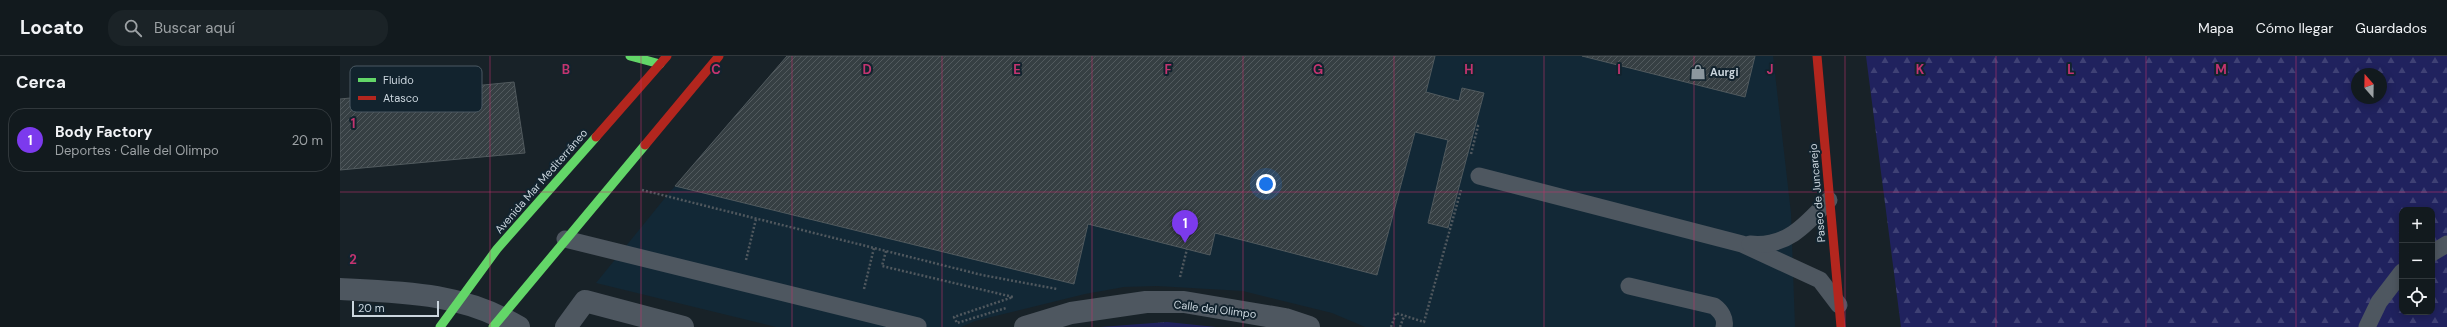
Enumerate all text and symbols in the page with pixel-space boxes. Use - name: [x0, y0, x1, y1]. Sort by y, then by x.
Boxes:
- search box: [108, 10, 388, 46]
- text: Locato: [20, 15, 84, 40]
- icon: search: [122, 17, 144, 39]
- text: Buscar aquí: [154, 18, 235, 38]
- text: Mapa: [2198, 19, 2234, 37]
- text: Cómo llegar: [2256, 19, 2333, 37]
- text: Guardados: [2355, 19, 2427, 37]
- text: B: [562, 61, 570, 78]
- text: C: [711, 61, 721, 78]
- text: D: [862, 61, 872, 78]
- text: E: [1013, 61, 1021, 78]
- text: F: [1164, 61, 1172, 78]
- text: G: [1313, 61, 1323, 78]
- text: H: [1464, 61, 1474, 78]
- text: I: [1617, 61, 1621, 78]
- text: J: [1766, 61, 1774, 78]
- text: K: [1916, 61, 1925, 78]
- text: L: [2067, 61, 2075, 78]
- text: M: [2215, 61, 2227, 78]
- shop icon: Aurgi: [1689, 63, 1707, 81]
- place label: Aurgi: [1710, 65, 1738, 79]
- legend: [350, 66, 482, 112]
- north arrow: [2351, 68, 2387, 104]
- text: Cerca: [16, 71, 66, 93]
- text: Fluido: [383, 73, 414, 87]
- text: Atasco: [383, 91, 418, 105]
- text: 1: [351, 115, 355, 132]
- text: Body Factory: [55, 122, 152, 142]
- street label: Avenida Mar Mediterráneo: [492, 126, 590, 236]
- text: 1: [28, 132, 32, 149]
- text: 20 m: [292, 132, 323, 149]
- text: Deportes · Calle del Olimpo: [55, 142, 219, 159]
- street label: Paseo de Juncarejo: [1806, 143, 1828, 243]
- your location: [1256, 174, 1276, 194]
- map controls: [2399, 207, 2435, 315]
- button: +: [2399, 207, 2435, 243]
- pin: 1: [1172, 210, 1198, 243]
- button: −: [2399, 243, 2435, 279]
- text: 2: [349, 251, 357, 268]
- button: locate: [2399, 279, 2435, 315]
- street label: Calle del Olimpo: [1173, 297, 1257, 321]
- scale bar: [352, 299, 439, 318]
- text: 20 m: [358, 301, 384, 315]

